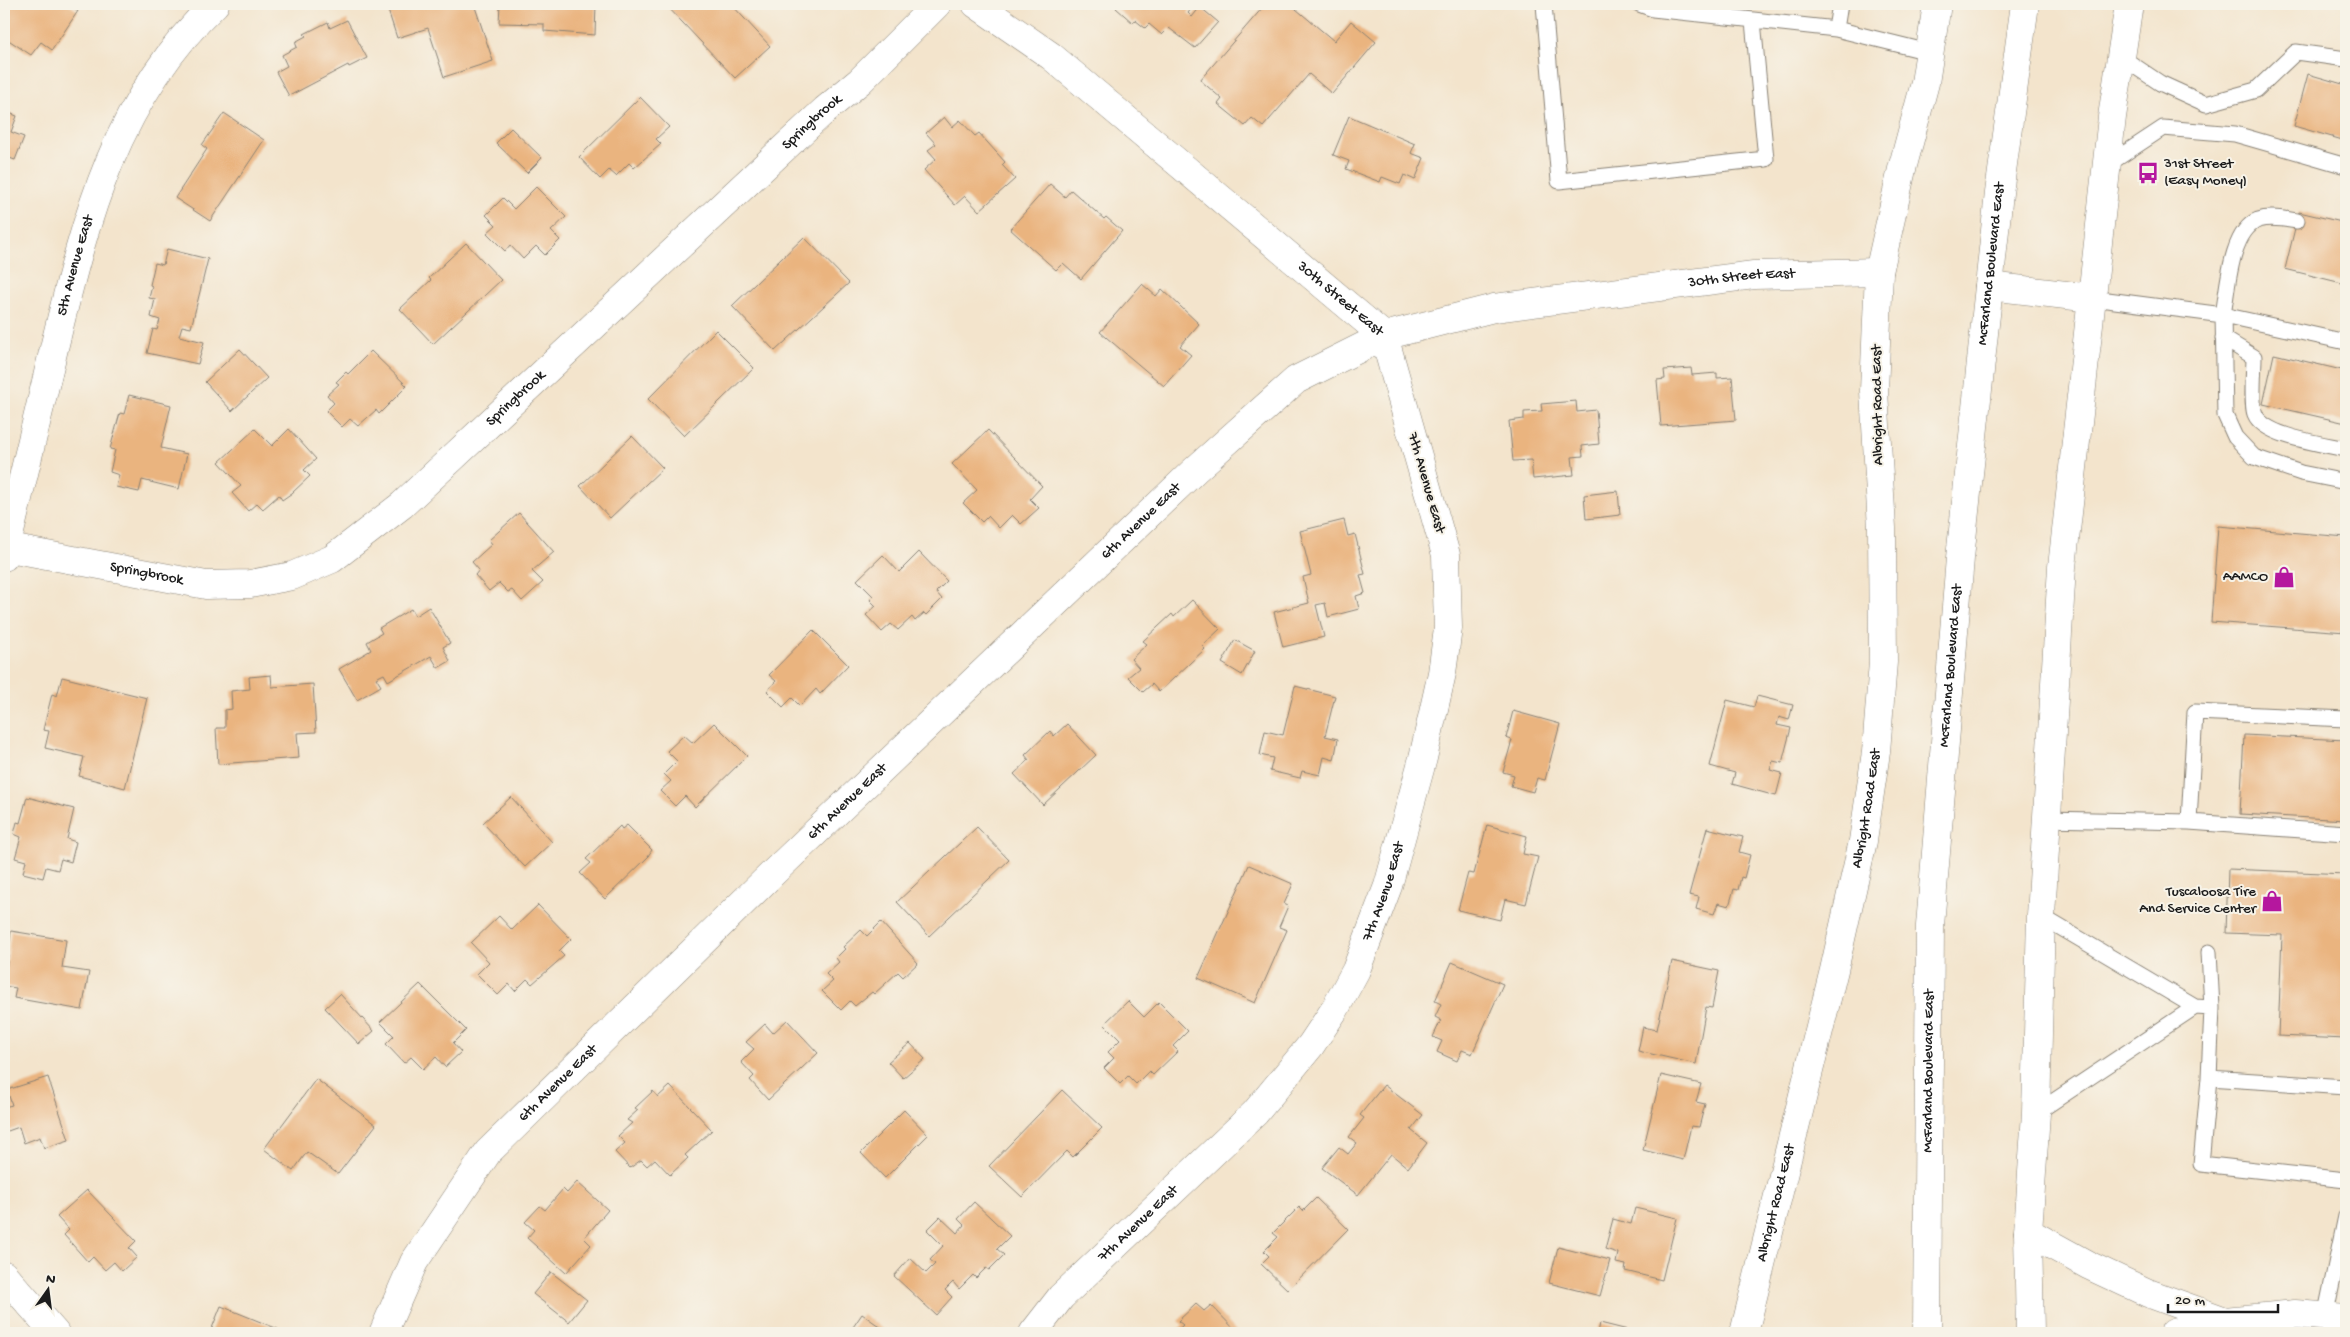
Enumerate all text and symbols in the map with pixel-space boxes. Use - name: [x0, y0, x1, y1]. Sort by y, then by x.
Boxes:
- street label: Springbrook: [779, 90, 846, 154]
- place label: 31st Street (Easy Money): [2163, 155, 2247, 190]
- bus stop icon: 31st Street (Easy Money): [2135, 160, 2161, 186]
- street label: McFarland Boulevard East: [1974, 180, 2010, 346]
- street label: 5th Avenue East: [53, 211, 99, 318]
- street label: 30th Street East: [1293, 257, 1388, 342]
- street label: 30th Street East: [1686, 265, 1797, 292]
- street label: Albright Road East: [1868, 343, 1888, 465]
- street label: Springbrook: [483, 366, 550, 431]
- street label: 7th Avenue East: [1403, 430, 1449, 537]
- street label: 6th Avenue East: [1098, 478, 1186, 564]
- street label: Springbrook: [108, 558, 186, 590]
- shop icon: AAMCO: [2271, 564, 2297, 590]
- place label: AAMCO: [2223, 568, 2268, 586]
- street label: McFarland Boulevard East: [1936, 582, 1967, 748]
- street label: Albright Road East: [1848, 746, 1885, 870]
- street label: 6th Avenue East: [804, 758, 893, 844]
- street label: 7th Avenue East: [1358, 838, 1409, 945]
- place label: Tuscaloosa Tire And Service Center: [2139, 883, 2258, 918]
- shop icon: Tuscaloosa Tire And Service Center: [2259, 888, 2285, 914]
- street label: McFarland Boulevard East: [1919, 987, 1939, 1153]
- street label: 6th Avenue East: [515, 1040, 603, 1126]
- street label: Albright Road East: [1753, 1140, 1800, 1264]
- street label: 7th Avenue East: [1094, 1180, 1183, 1267]
- north arrow: [22, 1264, 72, 1314]
- text: N: [44, 1270, 57, 1289]
- scale bar: [2168, 1282, 2278, 1314]
- text: 20 m: [2175, 1292, 2205, 1310]

